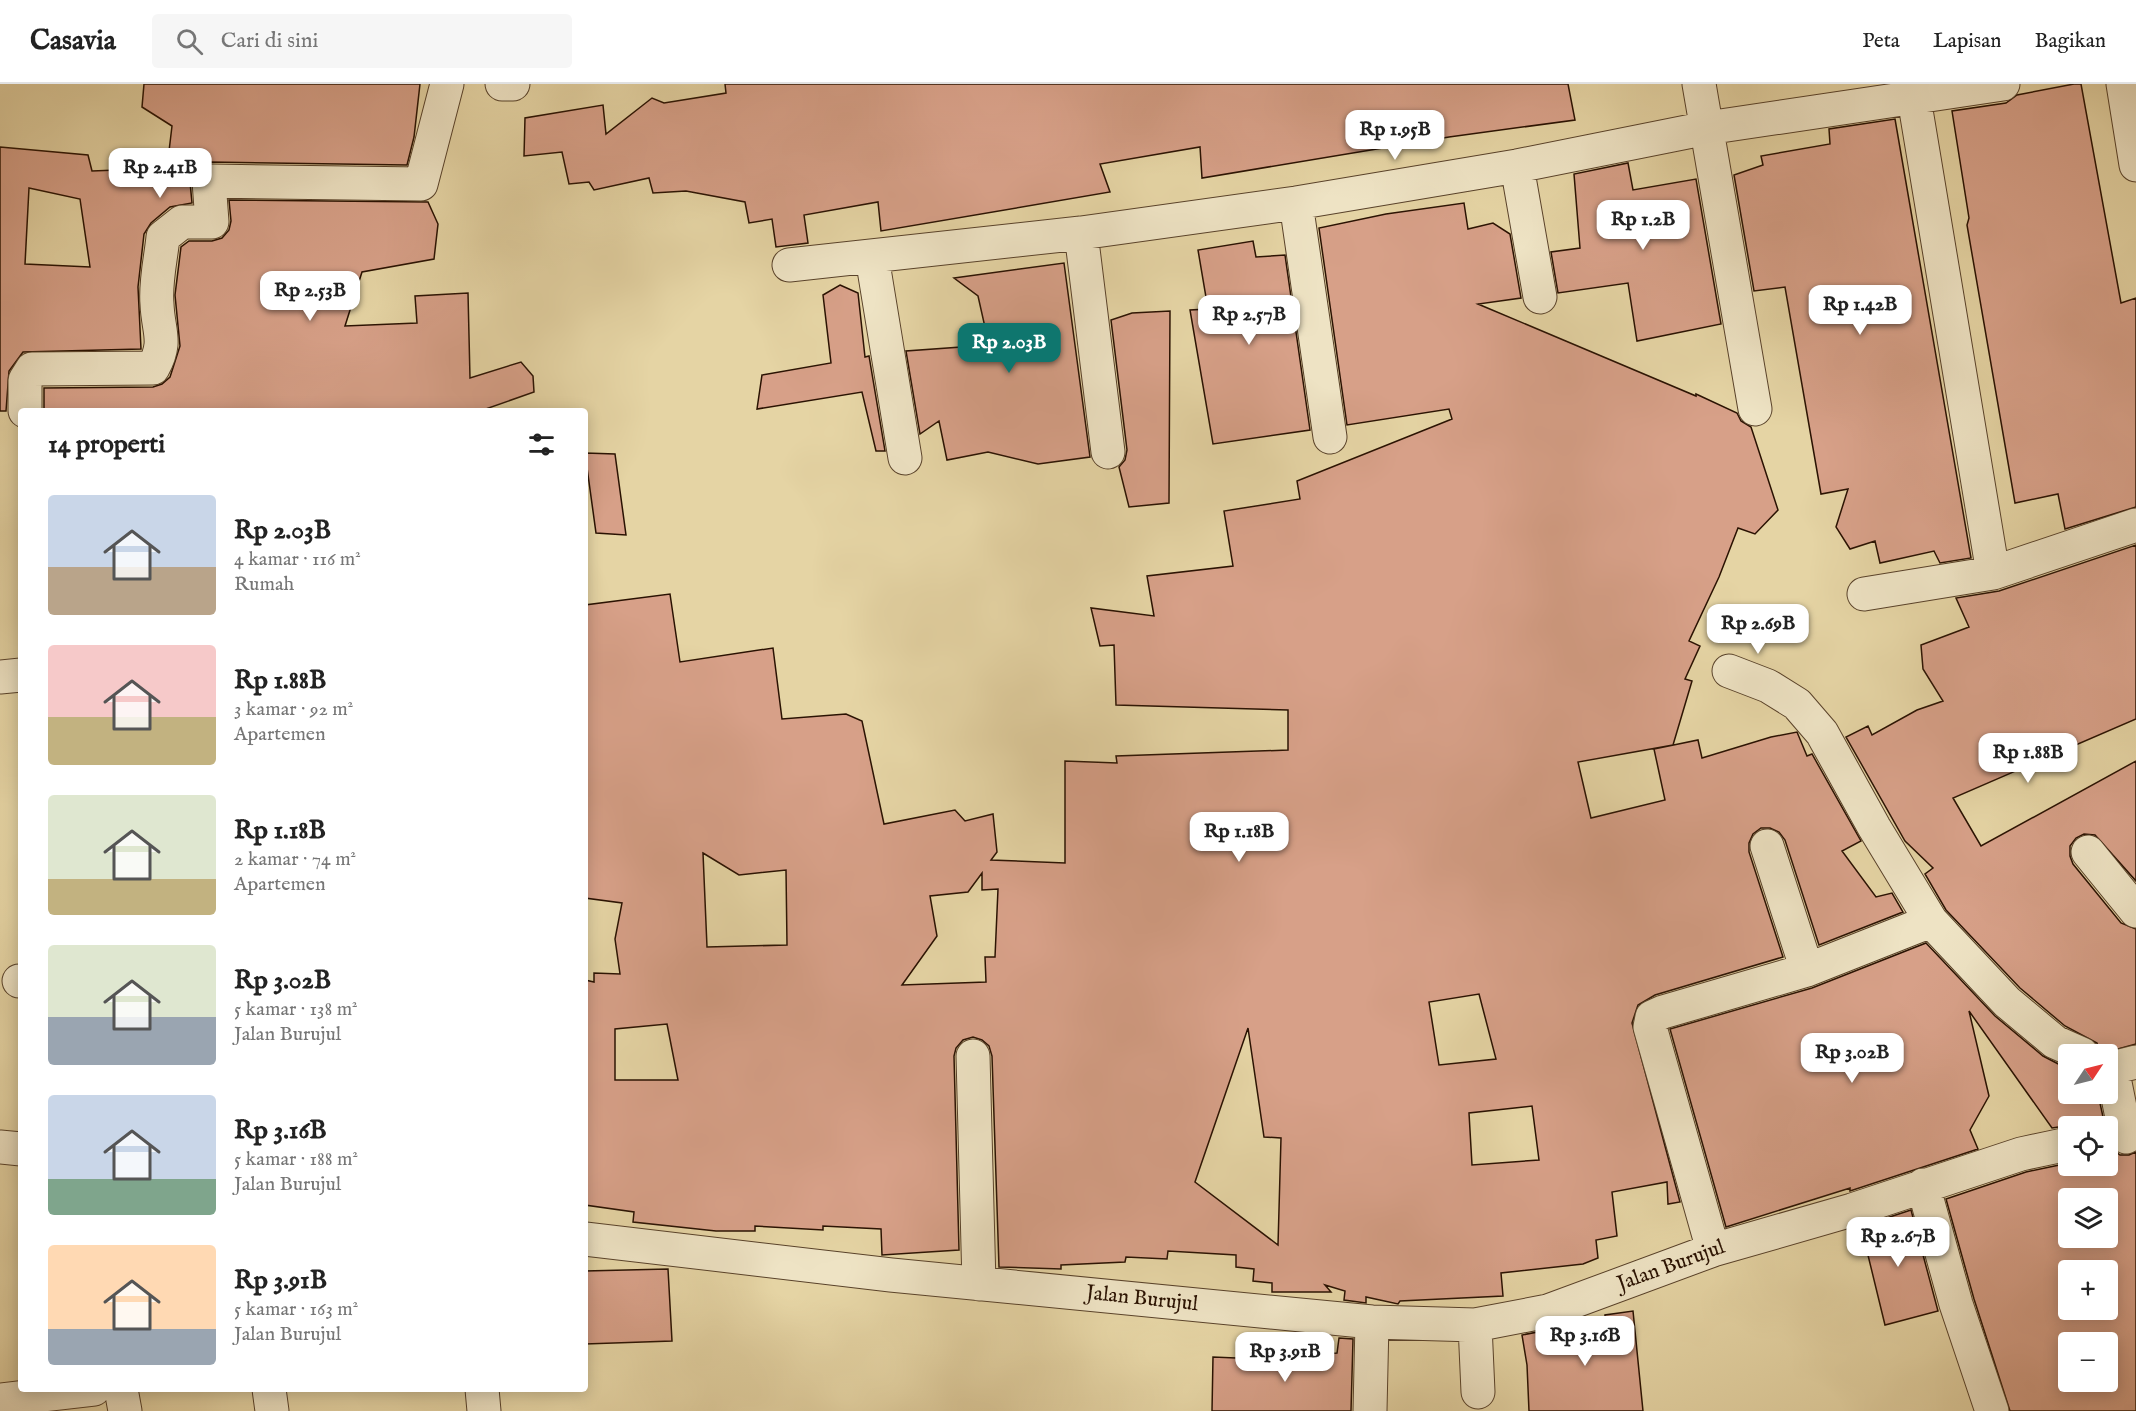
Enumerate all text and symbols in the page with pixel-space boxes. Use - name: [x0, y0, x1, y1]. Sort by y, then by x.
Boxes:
- search box: [152, 14, 572, 68]
- text: Casavia: [30, 24, 116, 59]
- icon: search: [173, 25, 206, 58]
- text: Cari di sini: [221, 27, 318, 55]
- text: Peta: [1862, 28, 1900, 55]
- text: Lapisan: [1933, 28, 2002, 55]
- text: Bagikan: [2035, 28, 2106, 55]
- pin: Rp 1.95B: [1333, 110, 1457, 161]
- text: Rp 1.95B: [1359, 117, 1431, 142]
- pin: Rp 2.41B: [98, 148, 222, 199]
- text: Rp 2.41B: [123, 155, 197, 180]
- pin: Rp 1.2B: [1588, 200, 1698, 251]
- text: Rp 1.2B: [1611, 207, 1675, 232]
- pin: Rp 2.53B: [248, 271, 372, 322]
- text: Rp 2.53B: [274, 278, 346, 303]
- pin: Rp 1.42B: [1798, 285, 1922, 336]
- text: Rp 1.42B: [1823, 292, 1897, 317]
- pin: Rp 2.57B: [1187, 295, 1311, 346]
- text: Rp 2.57B: [1212, 302, 1286, 327]
- pin: Rp 2.03B: [947, 323, 1071, 374]
- text: Rp 2.03B: [972, 330, 1046, 355]
- text: 14 properti: [48, 428, 165, 461]
- icon: filters: [525, 428, 558, 461]
- text: Rp 2.03B: [234, 514, 331, 547]
- icon: home: [96, 519, 168, 591]
- text: 4 kamar · 116 m²: [234, 547, 361, 572]
- text: Rumah: [234, 572, 294, 597]
- pin: Rp 2.69B: [1696, 604, 1820, 655]
- text: Rp 2.69B: [1721, 611, 1795, 636]
- text: Rp 1.88B: [234, 664, 326, 697]
- icon: home: [96, 669, 168, 741]
- text: 3 kamar · 92 m²: [234, 697, 353, 722]
- text: Apartemen: [234, 722, 326, 747]
- pin: Rp 1.88B: [1966, 733, 2090, 784]
- text: Rp 1.88B: [1993, 740, 2063, 765]
- pin: Rp 1.18B: [1177, 812, 1301, 863]
- text: Rp 1.18B: [234, 814, 326, 847]
- icon: home: [96, 819, 168, 891]
- text: Rp 1.18B: [1204, 819, 1274, 844]
- text: 2 kamar · 74 m²: [234, 847, 356, 872]
- text: Apartemen: [234, 872, 326, 897]
- text: Rp 3.02B: [234, 964, 331, 997]
- icon: home: [96, 969, 168, 1041]
- text: 5 kamar · 138 m²: [234, 997, 358, 1022]
- text: Jalan Burujul: [234, 1022, 341, 1047]
- pin: Rp 3.02B: [1790, 1033, 1914, 1084]
- text: Rp 3.02B: [1815, 1040, 1889, 1065]
- north arrow: [2058, 1044, 2118, 1104]
- map controls: [2058, 1044, 2118, 1392]
- text: Rp 3.16B: [234, 1114, 327, 1147]
- button: locate: [2058, 1116, 2118, 1176]
- icon: home: [96, 1119, 168, 1191]
- text: 5 kamar · 188 m²: [234, 1147, 358, 1172]
- text: Jalan Burujul: [234, 1172, 341, 1197]
- button: layers: [2058, 1188, 2118, 1248]
- pin: Rp 2.67B: [1836, 1217, 1960, 1268]
- text: Rp 2.67B: [1860, 1224, 1936, 1249]
- street label: Jalan Burujul: [1612, 1234, 1729, 1299]
- button: +: [2058, 1260, 2118, 1320]
- text: Rp 3.91B: [234, 1264, 327, 1297]
- icon: home: [96, 1269, 168, 1341]
- street label: Jalan Burujul: [1083, 1279, 1200, 1318]
- text: 5 kamar · 163 m²: [234, 1297, 358, 1322]
- pin: Rp 3.16B: [1523, 1316, 1647, 1367]
- text: Jalan Burujul: [234, 1322, 341, 1347]
- text: Rp 3.16B: [1549, 1323, 1621, 1348]
- pin: Rp 3.91B: [1223, 1332, 1347, 1383]
- button: −: [2058, 1332, 2118, 1392]
- text: Rp 3.91B: [1249, 1339, 1321, 1364]

